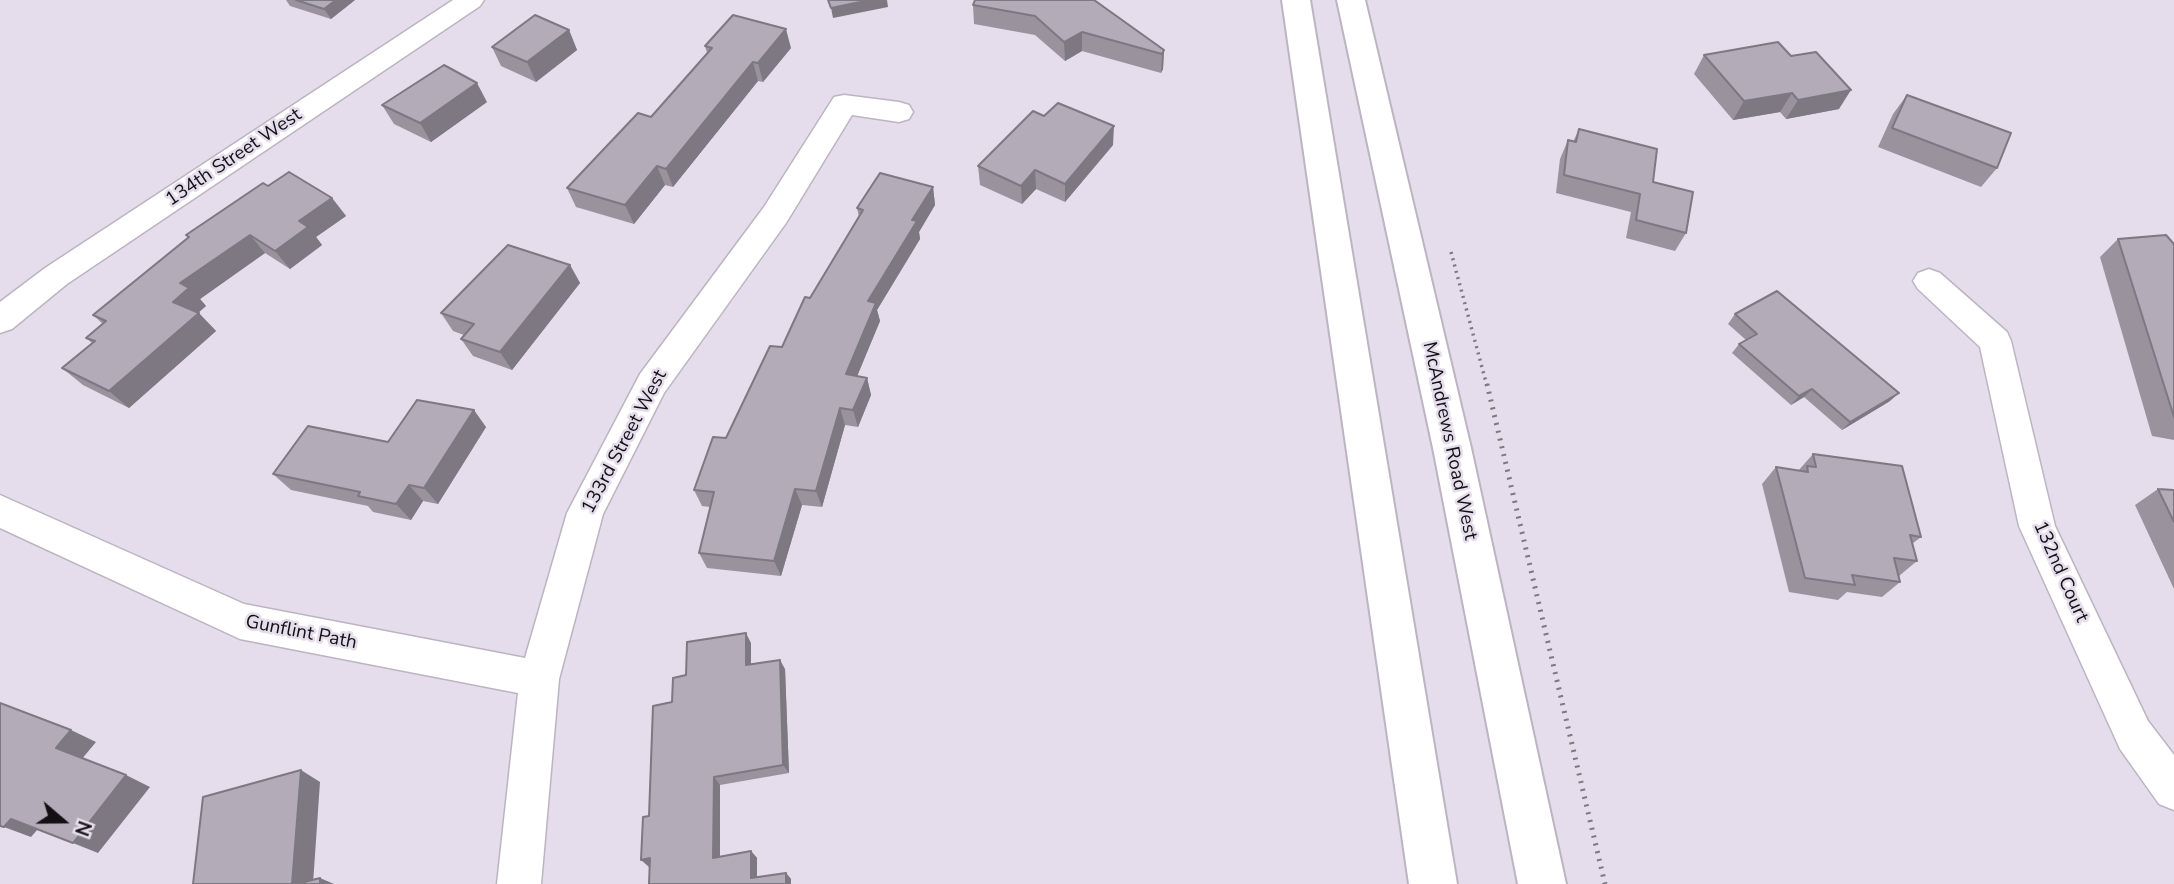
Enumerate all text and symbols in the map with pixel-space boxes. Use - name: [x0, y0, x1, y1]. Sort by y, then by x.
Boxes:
- street label: 134th Street West: [162, 104, 306, 212]
- street label: McAndrews Road West: [1417, 340, 1481, 542]
- street label: 133rd Street West: [578, 366, 672, 518]
- street label: 132nd Court: [2028, 518, 2092, 626]
- street label: Gunflint Path: [243, 611, 359, 655]
- north arrow: [28, 786, 98, 856]
- text: N: [68, 817, 97, 839]

